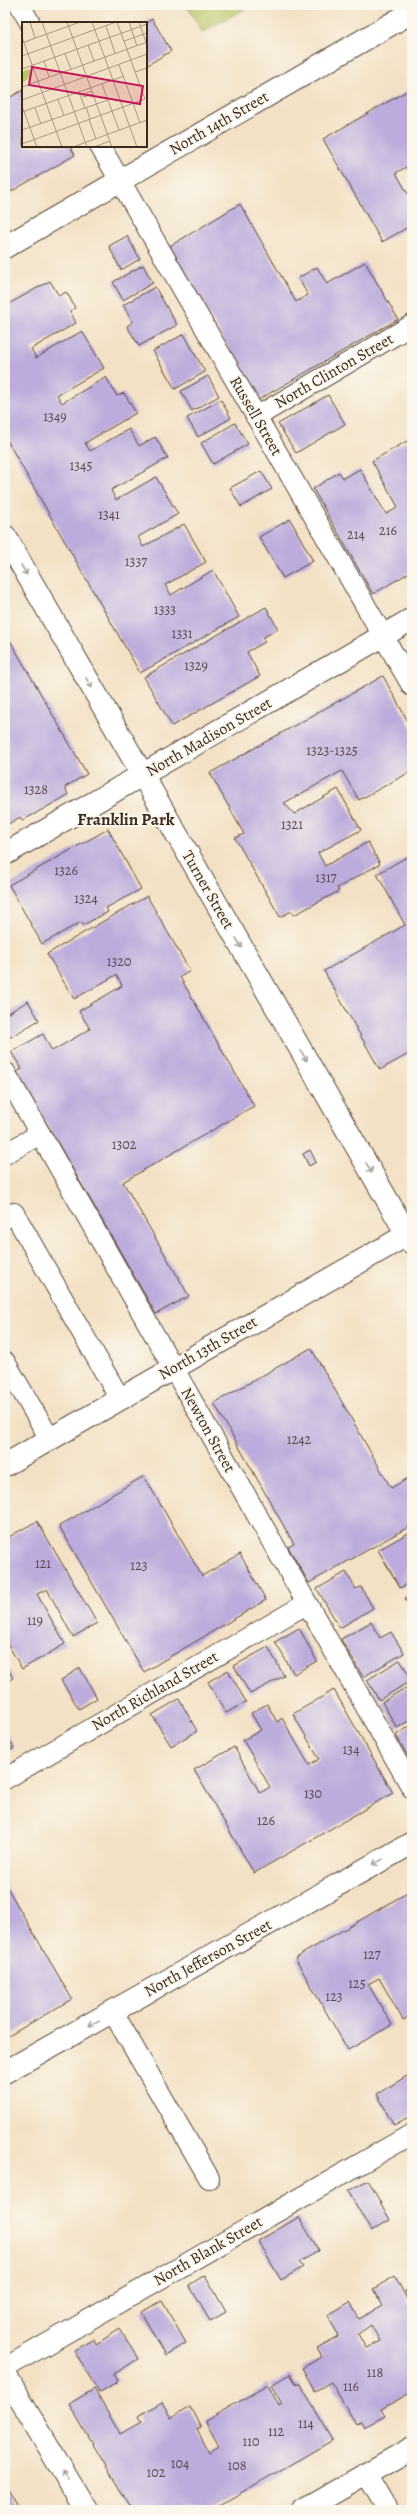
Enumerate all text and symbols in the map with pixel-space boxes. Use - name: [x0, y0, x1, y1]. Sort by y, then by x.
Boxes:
- inset map: [22, 22, 147, 147]
- street label: North 14th Street: [165, 86, 273, 160]
- street label: North Clinton Street: [270, 328, 398, 414]
- street label: Russell Street: [224, 372, 288, 460]
- house number: 1349: [43, 407, 67, 426]
- house number: 1345: [70, 456, 92, 475]
- house number: 1341: [98, 505, 120, 524]
- house number: 216: [379, 521, 397, 540]
- house number: 214: [347, 525, 365, 544]
- house number: 1337: [125, 552, 147, 571]
- one-way arrow: [21, 564, 29, 576]
- house number: 1333: [154, 600, 176, 619]
- house number: 1331: [171, 624, 193, 643]
- house number: 1329: [184, 656, 208, 675]
- one-way arrow: [86, 677, 94, 689]
- street label: North Madison Street: [142, 692, 276, 782]
- house number: 1323-1325: [306, 741, 358, 760]
- house number: 1328: [24, 780, 48, 799]
- district label: Franklin Park: [77, 808, 175, 831]
- house number: 1321: [281, 815, 303, 834]
- street label: Turner Street: [177, 847, 239, 933]
- house number: 1326: [54, 861, 78, 880]
- house number: 1317: [315, 868, 337, 887]
- house number: 1324: [74, 889, 98, 908]
- one-way arrow: [236, 937, 243, 949]
- house number: 1320: [107, 952, 131, 971]
- one-way arrow: [300, 1050, 308, 1062]
- house number: 1302: [112, 1135, 137, 1154]
- one-way arrow: [365, 1162, 373, 1174]
- street label: North 13th Street: [155, 1311, 261, 1385]
- street label: Newton Street: [176, 1383, 240, 1477]
- house number: 1242: [287, 1430, 312, 1449]
- house number: 121: [35, 1554, 51, 1573]
- house number: 123: [130, 1556, 148, 1575]
- house number: 119: [27, 1611, 43, 1630]
- street label: North Richland Street: [88, 1646, 222, 1736]
- house number: 134: [343, 1740, 359, 1759]
- house number: 130: [304, 1784, 322, 1803]
- house number: 126: [257, 1811, 275, 1830]
- one-way arrow: [372, 1859, 384, 1867]
- street label: North Jefferson Street: [140, 1914, 276, 2002]
- house number: 127: [363, 1945, 381, 1964]
- house number: 125: [348, 1974, 366, 1993]
- house number: 123: [325, 1987, 343, 2006]
- one-way arrow: [88, 2019, 100, 2027]
- street label: North Blank Street: [149, 2211, 267, 2291]
- house number: 118: [367, 2363, 383, 2382]
- house number: 116: [343, 2377, 359, 2396]
- house number: 114: [298, 2414, 314, 2433]
- house number: 112: [268, 2422, 284, 2441]
- house number: 110: [242, 2432, 260, 2451]
- house number: 104: [171, 2454, 189, 2473]
- house number: 108: [227, 2456, 247, 2475]
- house number: 102: [147, 2463, 166, 2482]
- one-way arrow: [62, 2471, 70, 2482]

